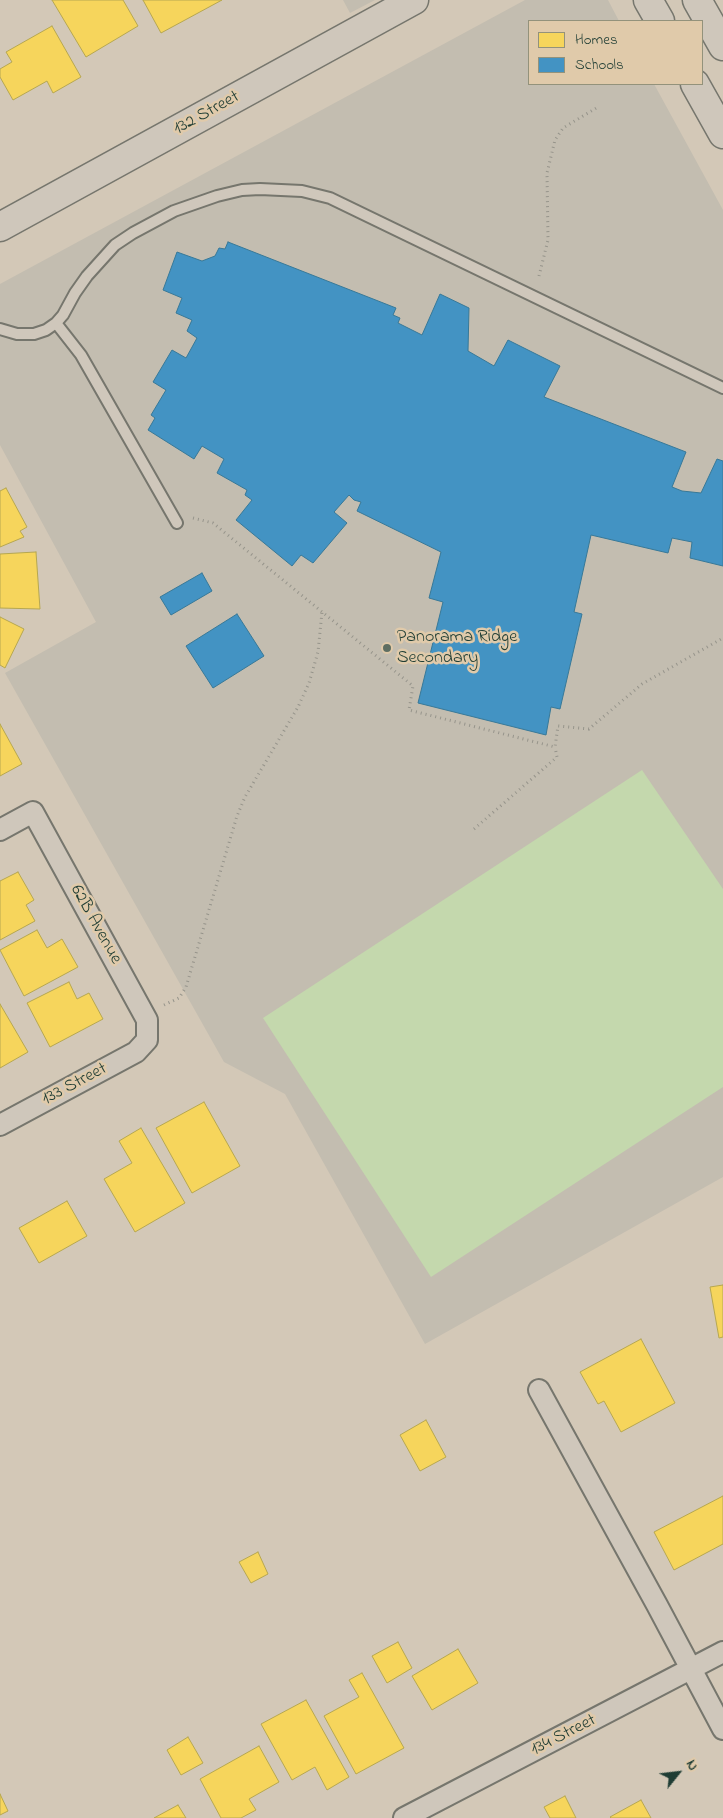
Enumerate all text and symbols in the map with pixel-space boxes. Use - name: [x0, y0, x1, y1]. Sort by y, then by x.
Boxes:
- legend: [528, 20, 703, 85]
- text: Homes: [575, 29, 618, 51]
- text: Schools: [575, 54, 624, 76]
- street label: 132 Street: [170, 87, 244, 141]
- place label: Panorama Ridge Secondary: [397, 627, 517, 670]
- marker: Panorama Ridge Secondary: [381, 642, 393, 654]
- street label: 62B Avenue: [64, 882, 126, 968]
- street label: 133 Street: [39, 1059, 111, 1111]
- street label: 134 Street: [528, 1710, 600, 1762]
- north arrow: [653, 1748, 703, 1798]
- text: N: [680, 1756, 703, 1775]

